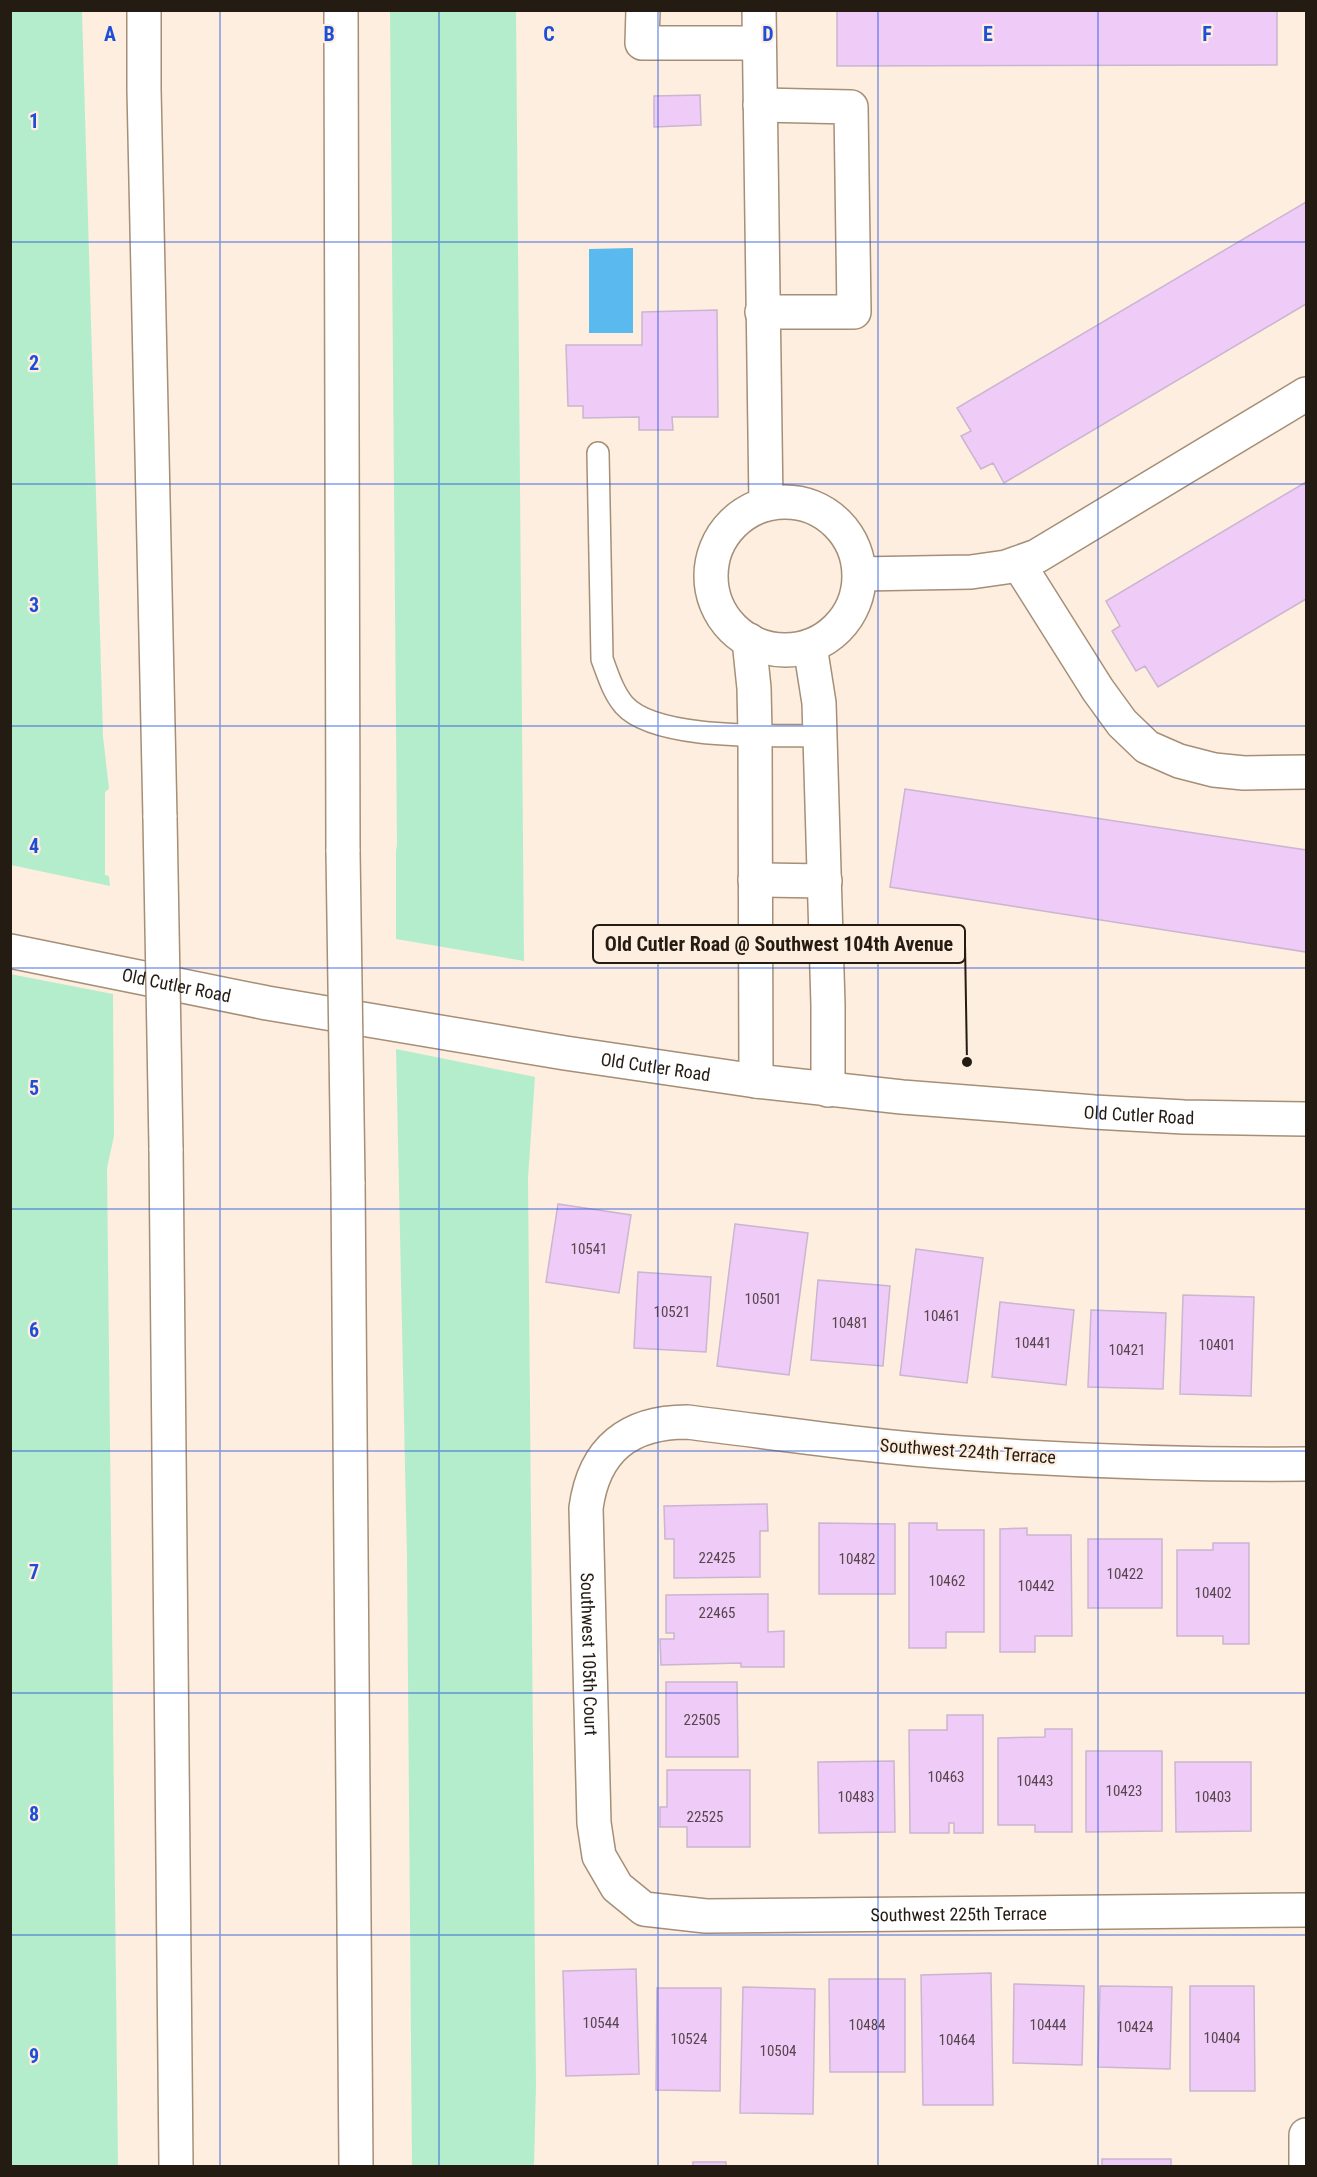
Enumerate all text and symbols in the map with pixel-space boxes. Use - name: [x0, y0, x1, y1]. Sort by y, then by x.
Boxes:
- text: A: [104, 22, 116, 46]
- text: B: [323, 22, 335, 46]
- text: C: [543, 22, 555, 46]
- text: D: [762, 22, 774, 46]
- text: E: [983, 22, 993, 46]
- text: F: [1202, 22, 1212, 46]
- text: 1: [29, 109, 39, 133]
- text: 2: [29, 351, 39, 375]
- text: 3: [29, 593, 39, 617]
- text: 4: [29, 834, 39, 858]
- callout: Old Cutler Road @ Southwest 104th Avenue: [593, 925, 965, 963]
- text: Old Cutler Road @ Southwest 104th Avenue: [605, 932, 953, 956]
- street label: Old Cutler Road: [120, 963, 233, 1006]
- street label: Old Cutler Road: [599, 1048, 712, 1085]
- text: 5: [29, 1076, 39, 1100]
- street label: Old Cutler Road: [1083, 1101, 1194, 1128]
- house number: 10541: [570, 1240, 608, 1258]
- house number: 10501: [744, 1290, 782, 1308]
- house number: 10521: [653, 1303, 691, 1321]
- house number: 10461: [923, 1307, 961, 1325]
- house number: 10481: [831, 1314, 869, 1332]
- text: 6: [29, 1318, 39, 1342]
- house number: 10441: [1014, 1334, 1052, 1352]
- house number: 10401: [1198, 1336, 1236, 1354]
- house number: 10421: [1108, 1341, 1146, 1359]
- street label: Southwest 224th Terrace: [879, 1434, 1057, 1468]
- house number: 22425: [698, 1549, 736, 1567]
- house number: 10482: [838, 1550, 876, 1568]
- text: 7: [29, 1560, 39, 1584]
- house number: 10422: [1106, 1565, 1144, 1583]
- street label: Southwest 105th Court: [577, 1572, 602, 1736]
- house number: 10462: [928, 1572, 966, 1590]
- house number: 10442: [1017, 1577, 1055, 1595]
- house number: 10402: [1194, 1584, 1232, 1602]
- house number: 22465: [698, 1604, 736, 1622]
- house number: 22505: [683, 1711, 721, 1729]
- house number: 10463: [927, 1768, 965, 1786]
- house number: 10443: [1016, 1772, 1054, 1790]
- house number: 10423: [1105, 1782, 1143, 1800]
- house number: 10483: [837, 1788, 875, 1806]
- house number: 10403: [1194, 1788, 1232, 1806]
- text: 8: [29, 1802, 39, 1826]
- house number: 22525: [686, 1808, 724, 1826]
- street label: Southwest 225th Terrace: [870, 1902, 1047, 1925]
- house number: 10544: [582, 2014, 620, 2032]
- house number: 10484: [848, 2016, 886, 2034]
- house number: 10444: [1029, 2016, 1067, 2034]
- house number: 10424: [1116, 2018, 1154, 2036]
- house number: 10404: [1203, 2029, 1241, 2047]
- house number: 10524: [670, 2030, 708, 2048]
- house number: 10464: [938, 2031, 976, 2049]
- house number: 10504: [759, 2042, 797, 2060]
- text: 9: [29, 2044, 39, 2068]

